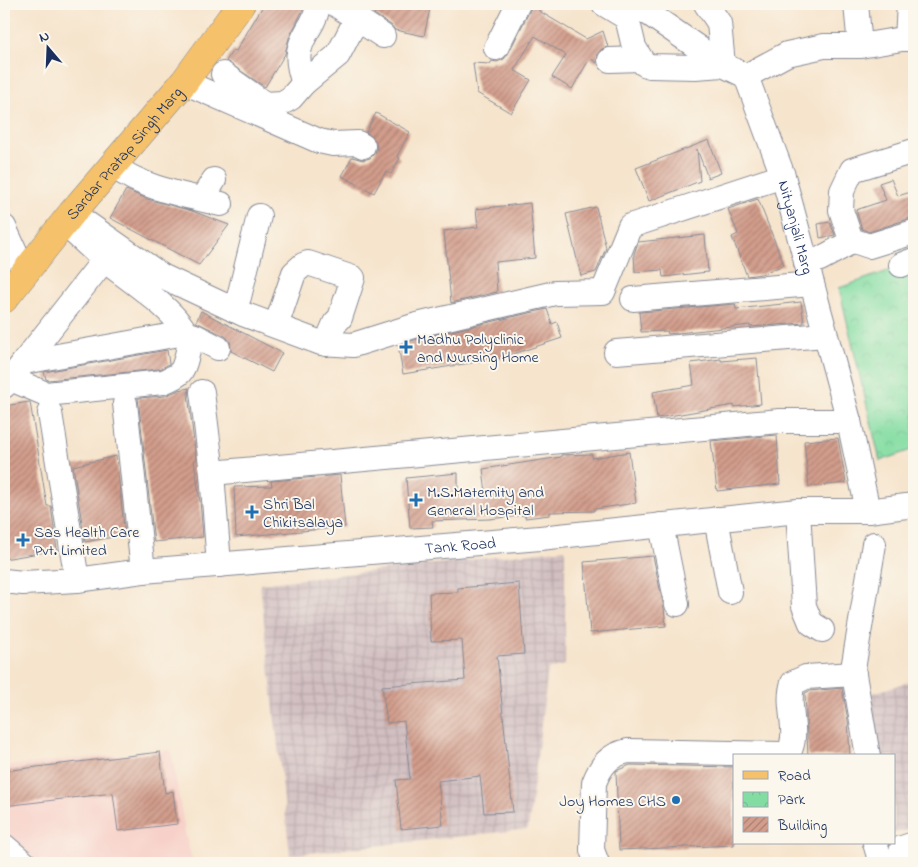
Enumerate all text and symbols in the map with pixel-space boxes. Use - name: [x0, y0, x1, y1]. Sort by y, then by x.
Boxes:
- north arrow: [22, 22, 72, 72]
- text: N: [36, 26, 52, 49]
- street label: Sardar Pratap Singh Marg: [61, 82, 189, 226]
- street label: Nityanjali Marg: [771, 178, 819, 277]
- place label: Madhu Polyclinic and Nursing Home: [417, 328, 540, 370]
- marker: Madhu Polyclinic and Nursing Home: [399, 340, 413, 354]
- place label: M.S.Maternity and General Hospital: [427, 481, 544, 523]
- place label: Shri Bal Chikitsalaya: [263, 493, 343, 535]
- marker: M.S.Maternity and General Hospital: [409, 493, 423, 507]
- marker: Shri Bal Chikitsalaya: [245, 505, 259, 519]
- place label: Sas Health Care Pvt. Limited: [34, 521, 140, 563]
- street label: Tank Road: [424, 532, 497, 562]
- marker: Sas Health Care Pvt. Limited: [16, 533, 30, 547]
- legend: [733, 754, 896, 844]
- text: Road: [778, 765, 811, 787]
- text: Park: [778, 789, 806, 811]
- place label: Joy Homes CHS: [559, 790, 666, 814]
- marker: Joy Homes CHS: [670, 794, 682, 806]
- text: Building: [777, 815, 827, 838]

